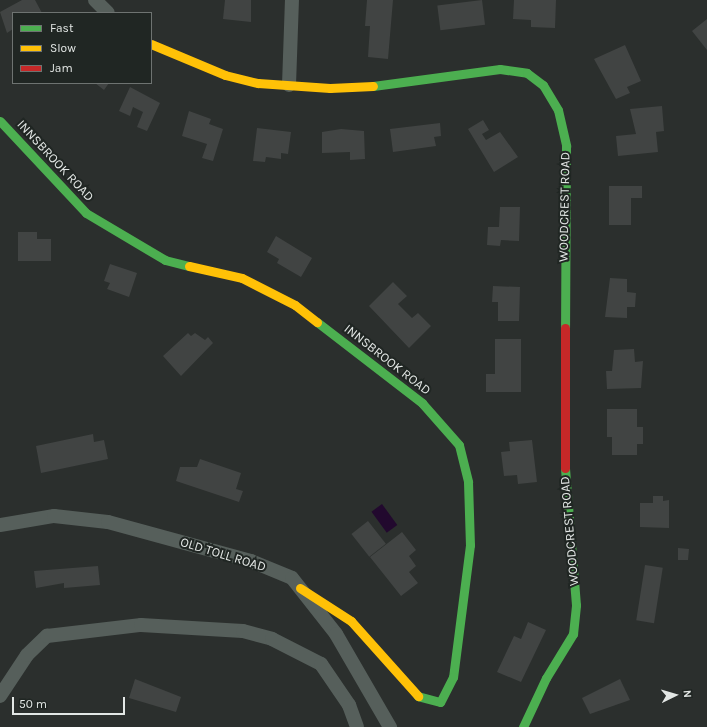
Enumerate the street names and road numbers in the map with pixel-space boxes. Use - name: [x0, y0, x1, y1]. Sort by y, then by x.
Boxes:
- street label: INNSBROOK ROAD: [13, 117, 97, 205]
- street label: WOODCREST ROAD: [556, 152, 574, 262]
- street label: INNSBROOK ROAD: [341, 321, 433, 399]
- street label: WOODCREST ROAD: [557, 475, 583, 587]
- street label: OLD TOLL ROAD: [178, 535, 268, 575]

